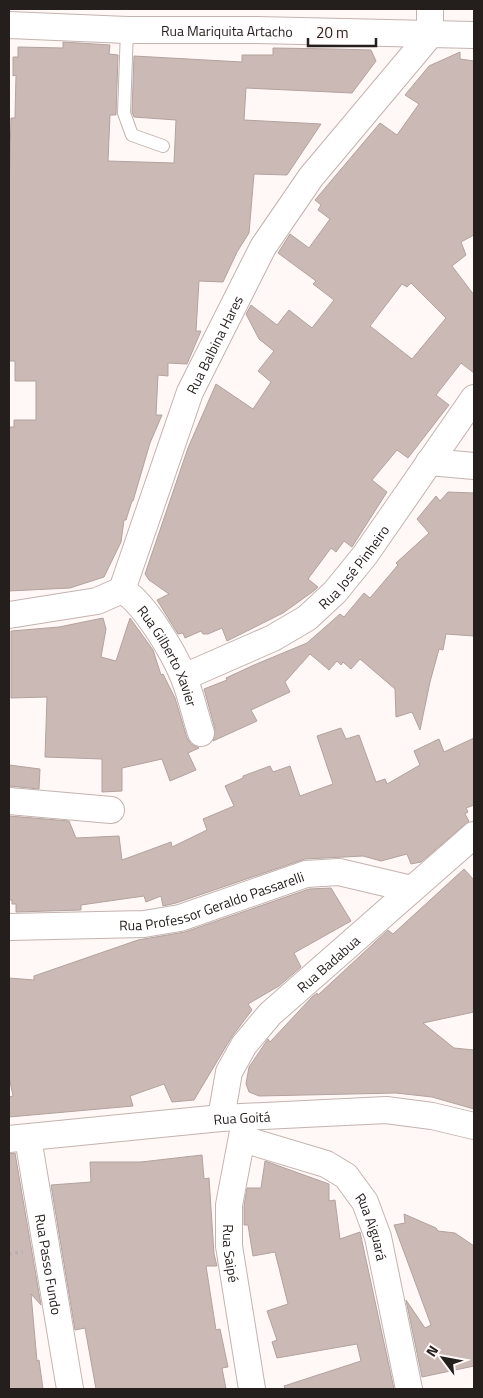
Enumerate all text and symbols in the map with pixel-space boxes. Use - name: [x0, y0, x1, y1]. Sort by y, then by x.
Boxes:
- scale bar: [308, 15, 376, 47]
- street label: Rua Mariquita Artacho: [161, 19, 293, 41]
- text: 20 m: [316, 21, 349, 44]
- street label: Rua Balbina Hares: [180, 292, 248, 397]
- street label: Rua José Pinheiro: [313, 520, 394, 614]
- street label: Rua Gilberto Xavier: [133, 600, 203, 709]
- street label: Rua Professor Geraldo Passarelli: [119, 865, 307, 935]
- street label: Rua Badabua: [292, 930, 364, 997]
- street label: Rua Goitá: [212, 1105, 271, 1129]
- street label: Rua Aiguará: [351, 1188, 393, 1263]
- street label: Rua Passo Fundo: [30, 1212, 68, 1316]
- street label: Rua Saipé: [219, 1224, 245, 1284]
- north arrow: [418, 1333, 468, 1383]
- text: N: [420, 1341, 443, 1361]

